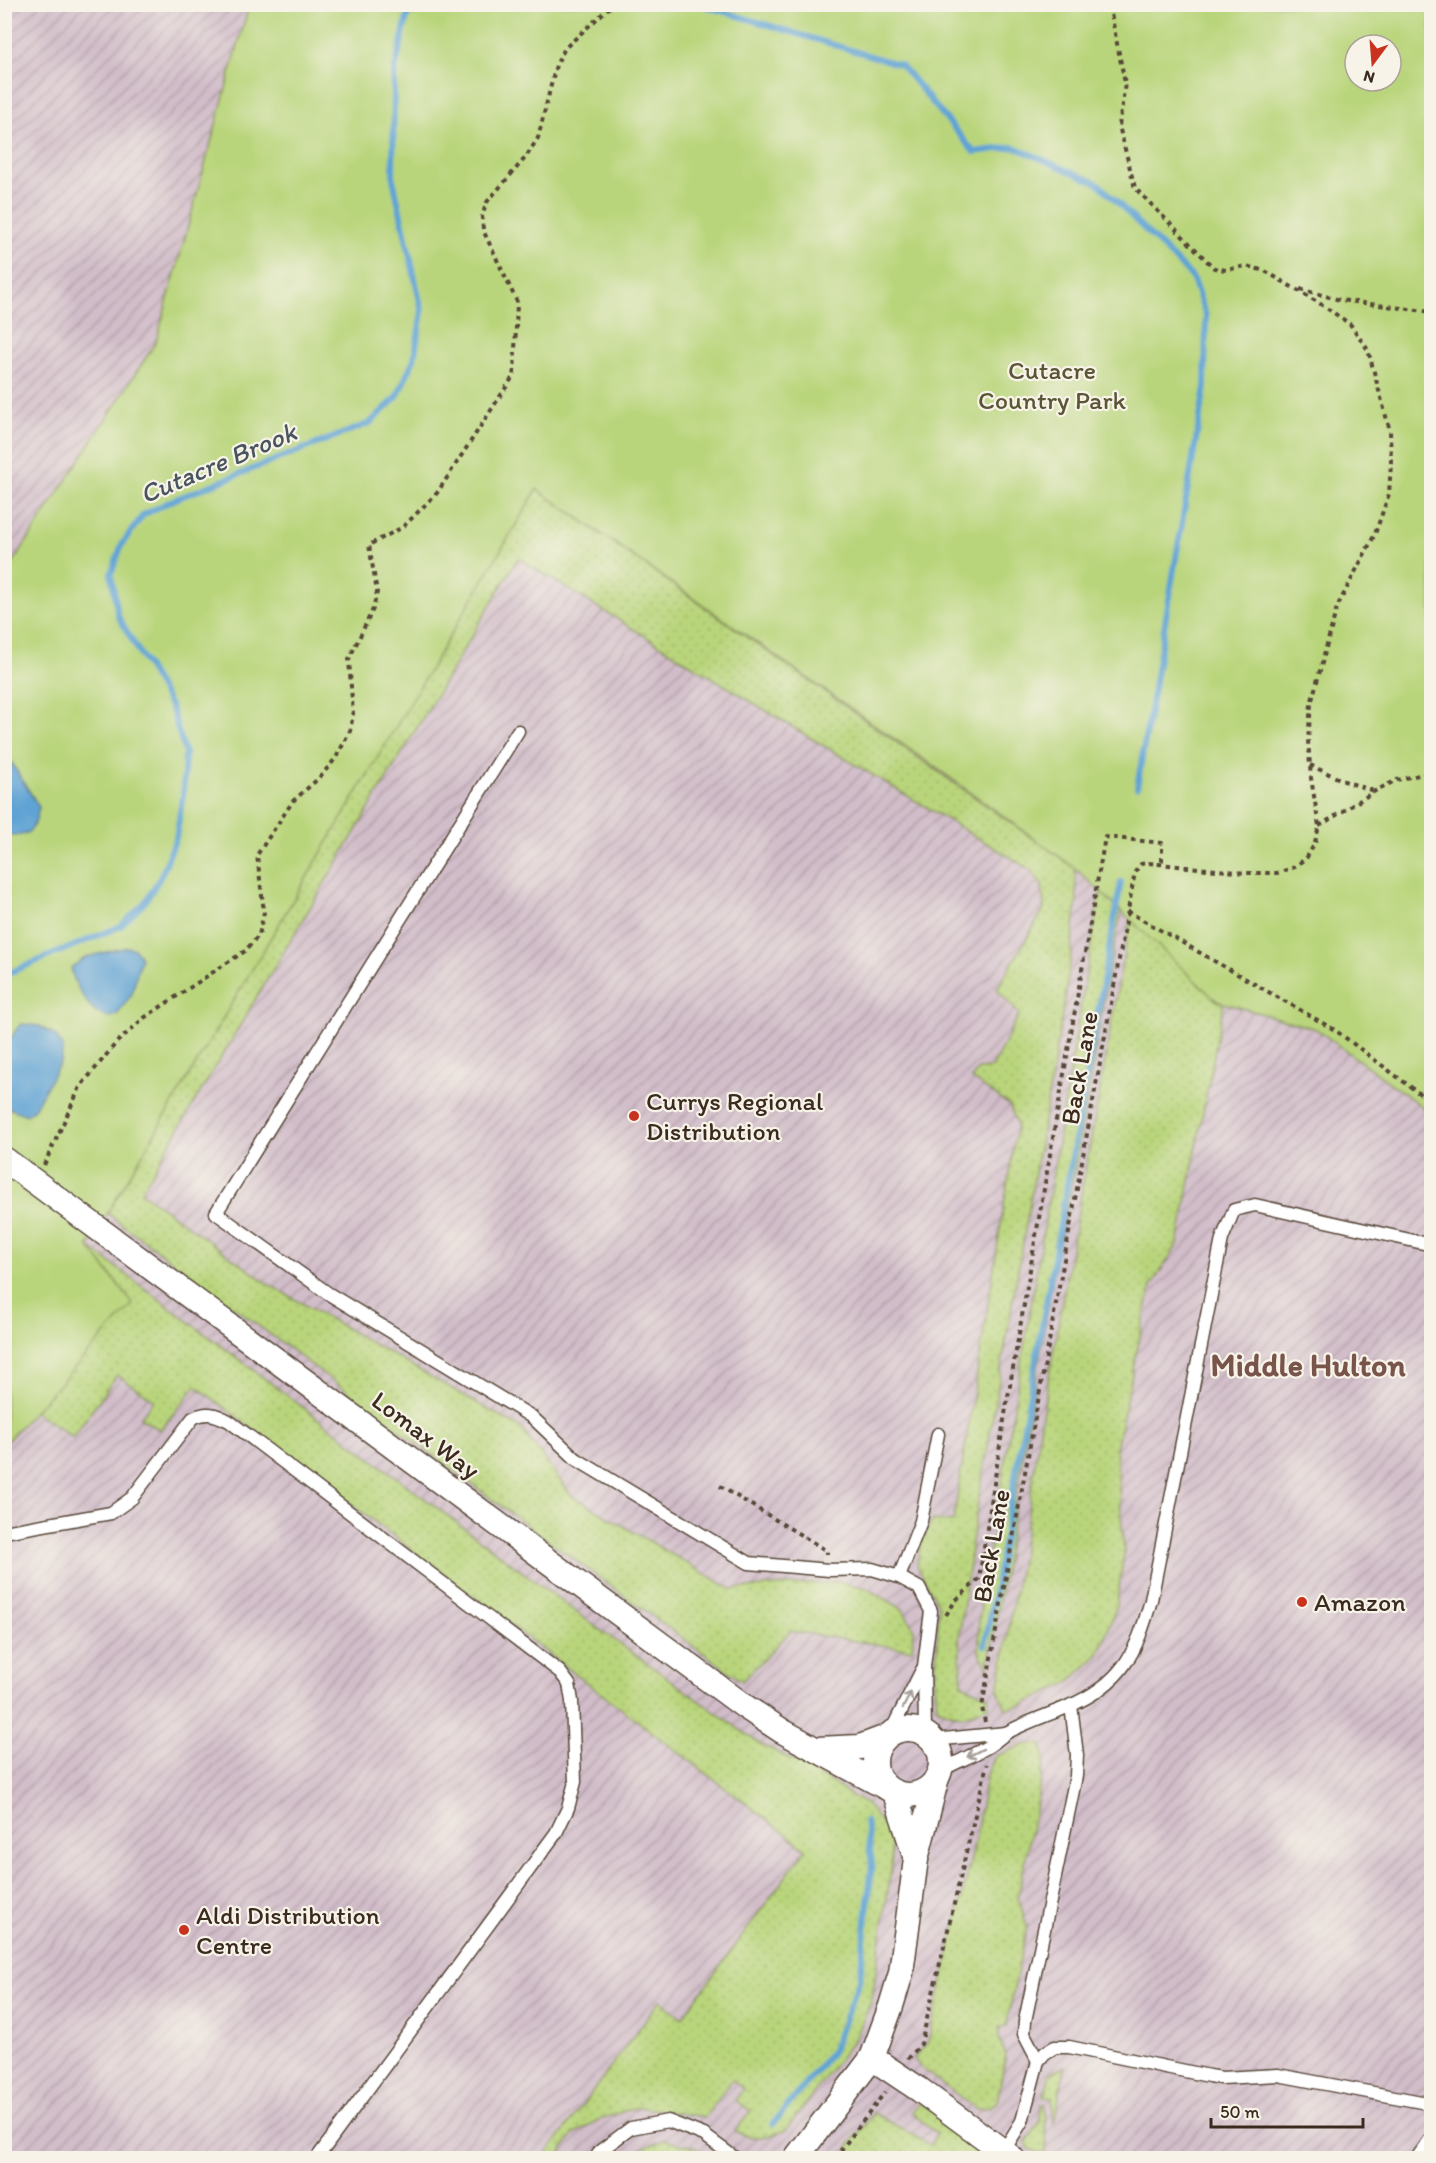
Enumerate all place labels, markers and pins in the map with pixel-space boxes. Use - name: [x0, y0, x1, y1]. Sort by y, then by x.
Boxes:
- place label: Currys Regional Distribution: [646, 1085, 823, 1147]
- marker: Currys Regional Distribution: [627, 1109, 641, 1123]
- place label: Amazon: [1314, 1586, 1406, 1618]
- marker: Amazon: [1295, 1595, 1309, 1609]
- place label: Aldi Distribution Centre: [196, 1899, 380, 1961]
- marker: Aldi Distribution Centre: [177, 1923, 191, 1937]

